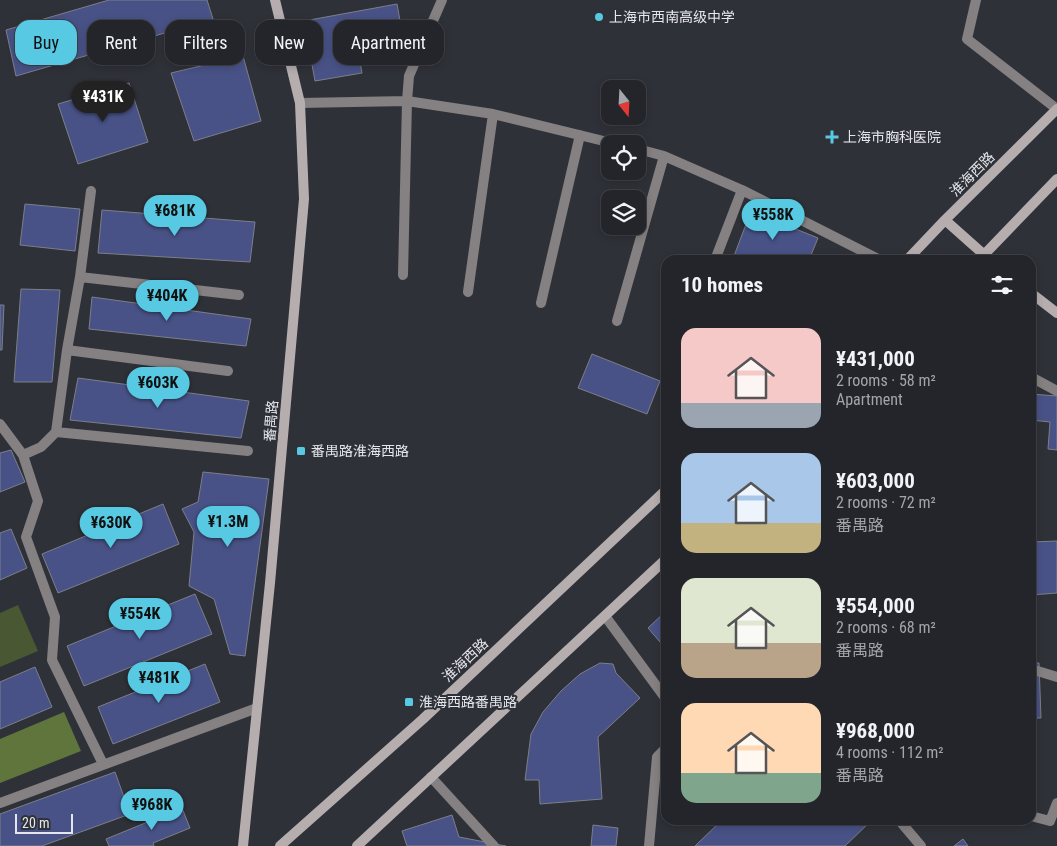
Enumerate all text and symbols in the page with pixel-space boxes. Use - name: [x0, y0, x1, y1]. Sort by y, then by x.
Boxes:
- place label: 上海市西南高级中学: [609, 9, 735, 25]
- marker: 上海市西南高级中学: [593, 11, 605, 23]
- chip: Buy: [15, 20, 77, 65]
- chip: Rent: [87, 20, 155, 65]
- chip: Filters: [165, 20, 245, 65]
- chip: New: [255, 20, 323, 65]
- chip: Apartment: [333, 20, 444, 65]
- pin: ¥431K: [68, 80, 138, 123]
- north arrow: [601, 80, 646, 125]
- map controls: [601, 80, 646, 235]
- text: ¥431K: [83, 87, 123, 106]
- place label: 上海市胸科医院: [843, 129, 941, 145]
- marker: 上海市胸科医院: [825, 130, 839, 144]
- button: locate: [601, 135, 646, 180]
- street label: 淮海西路: [947, 149, 997, 199]
- button: layers: [601, 190, 646, 235]
- pin: ¥681K: [140, 194, 210, 237]
- pin: ¥558K: [738, 198, 808, 241]
- text: ¥681K: [155, 201, 195, 220]
- text: ¥558K: [753, 205, 793, 224]
- icon: filters: [988, 271, 1016, 299]
- text: 10 homes: [681, 273, 763, 297]
- pin: ¥404K: [132, 280, 202, 322]
- text: ¥404K: [147, 286, 187, 305]
- text: ¥431,000: [836, 347, 915, 371]
- icon: home: [721, 348, 781, 408]
- pin: ¥603K: [123, 366, 193, 409]
- text: 2 rooms · 58 m²: [836, 371, 936, 390]
- text: ¥603K: [138, 373, 178, 392]
- text: Apartment: [836, 390, 903, 409]
- street label: 番禺路: [261, 399, 281, 443]
- place label: 番禺路淮海西路: [311, 443, 409, 459]
- marker: 番禺路淮海西路: [295, 445, 307, 457]
- text: ¥603,000: [836, 469, 915, 493]
- icon: home: [721, 473, 781, 533]
- text: 2 rooms · 72 m²: [836, 493, 936, 512]
- pin: ¥630K: [76, 506, 146, 549]
- pin: ¥1.3M: [193, 506, 263, 548]
- text: ¥1.3M: [208, 512, 248, 531]
- text: ¥630K: [91, 513, 131, 532]
- text: 番禺路: [836, 516, 884, 535]
- text: ¥554,000: [836, 594, 915, 618]
- pin: ¥554K: [105, 598, 175, 640]
- icon: home: [721, 598, 781, 658]
- text: ¥554K: [120, 604, 160, 623]
- text: 2 rooms · 68 m²: [836, 618, 936, 637]
- street label: 淮海西路: [439, 635, 491, 685]
- text: 番禺路: [836, 641, 884, 660]
- pin: ¥481K: [124, 662, 194, 704]
- text: ¥481K: [139, 668, 179, 687]
- place label: 淮海西路番禺路: [419, 694, 517, 710]
- marker: 淮海西路番禺路: [403, 696, 415, 708]
- text: ¥968,000: [836, 719, 915, 743]
- icon: home: [721, 723, 781, 783]
- text: 4 rooms · 112 m²: [836, 743, 944, 762]
- text: 番禺路: [836, 766, 884, 785]
- pin: ¥968K: [117, 788, 187, 831]
- text: ¥968K: [132, 795, 172, 814]
- scale bar: [15, 811, 72, 834]
- text: 20 m: [22, 815, 50, 831]

